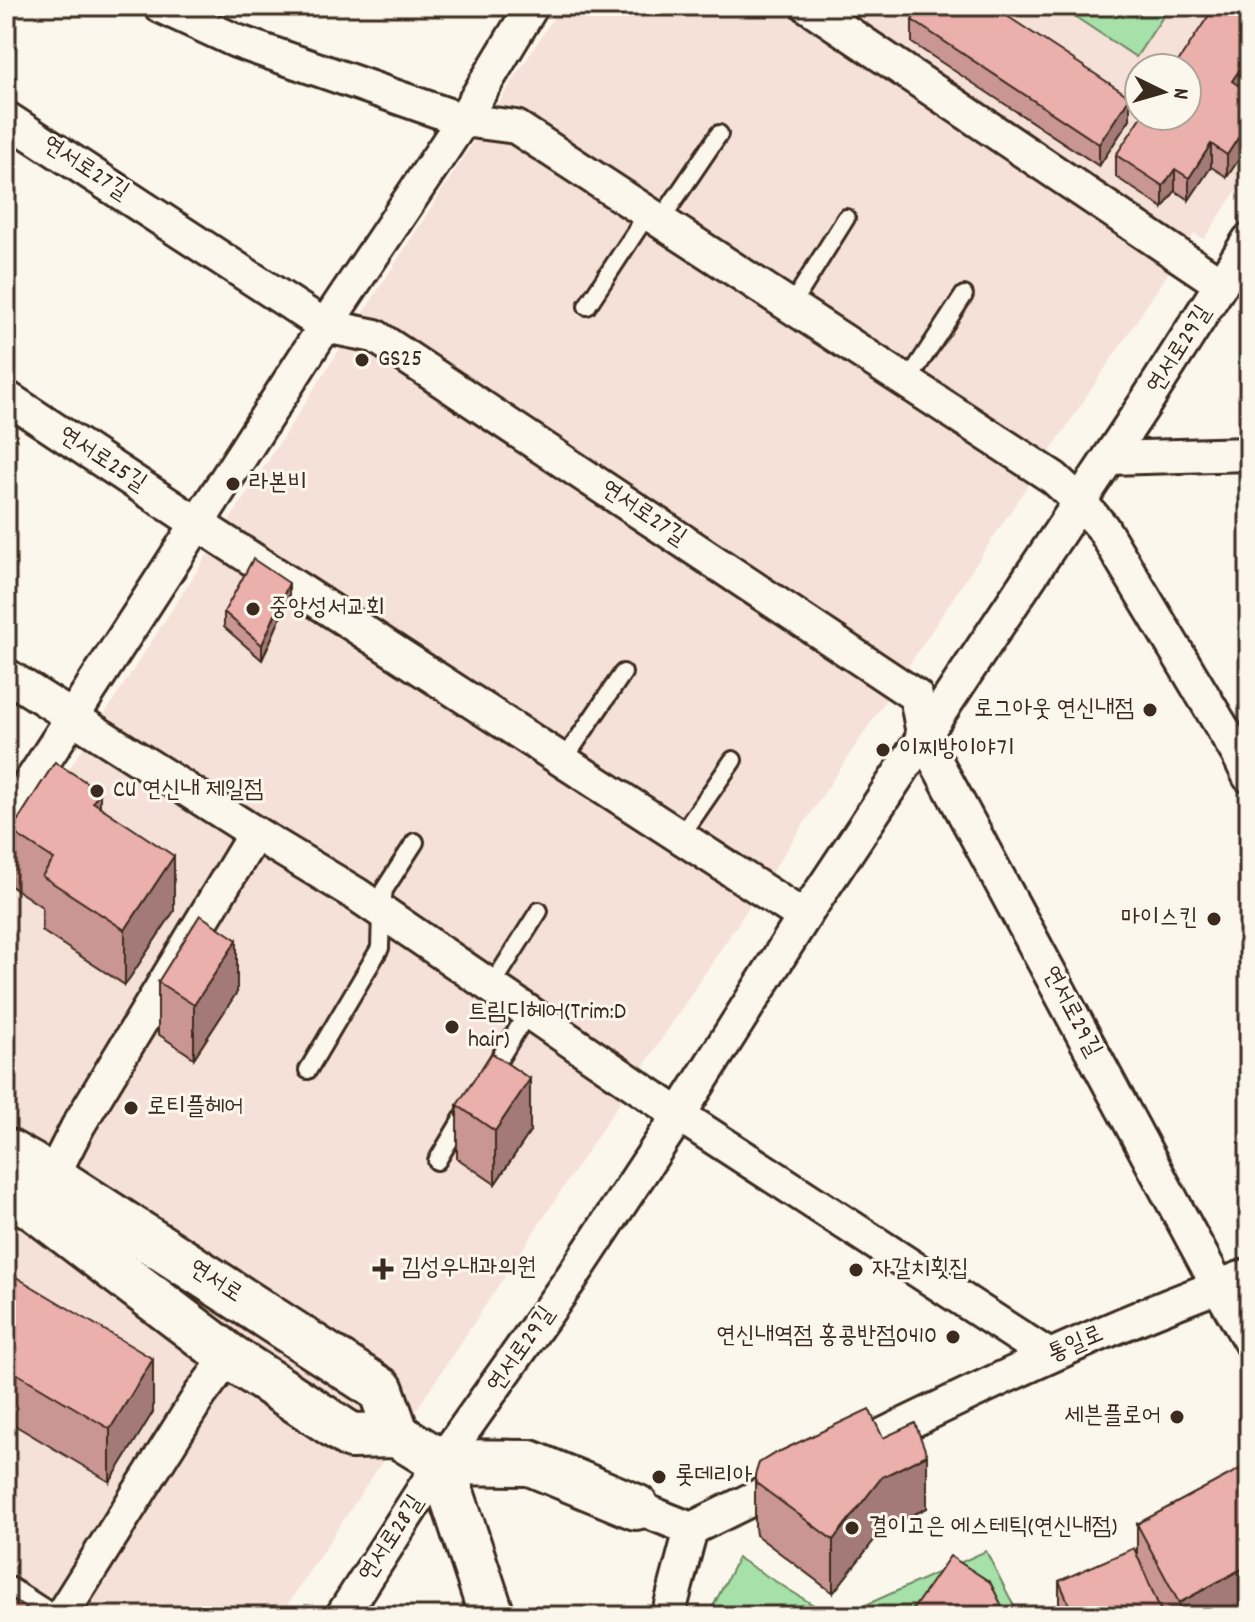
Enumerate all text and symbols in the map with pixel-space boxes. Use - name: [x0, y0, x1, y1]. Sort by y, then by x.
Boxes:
- north arrow: [1123, 52, 1203, 132]
- text: N: [1164, 87, 1195, 100]
- street label: 연서로27길: [35, 128, 135, 210]
- street label: 연서로29길: [1139, 299, 1221, 401]
- place label: GS25: [378, 343, 422, 377]
- marker: GS25: [353, 351, 371, 369]
- street label: 연서로25길: [51, 419, 153, 501]
- place label: 라본비: [249, 467, 307, 501]
- street label: 연서로27길: [593, 473, 693, 555]
- marker: 라본비: [224, 475, 242, 493]
- place label: 중앙성서교회: [269, 592, 385, 626]
- marker: 중앙성서교회: [244, 600, 262, 618]
- place label: 로그아웃 연신내점: [974, 693, 1134, 727]
- marker: 로그아웃 연신내점: [1141, 701, 1159, 719]
- place label: 이찌방이야기: [899, 733, 1015, 767]
- marker: 이찌방이야기: [874, 741, 892, 759]
- place label: CU 연신내 제일점: [113, 774, 263, 808]
- marker: CU 연신내 제일점: [88, 782, 106, 800]
- place label: 마이스킨: [1121, 902, 1198, 936]
- marker: 마이스킨: [1205, 910, 1223, 928]
- street label: 연서로29길: [1033, 960, 1109, 1064]
- place label: 트림디헤어(Trim:D hair): [468, 996, 626, 1058]
- marker: 트림디헤어(Trim:D hair): [443, 1018, 461, 1036]
- place label: 로티플헤어: [147, 1091, 244, 1125]
- marker: 로티플헤어: [122, 1099, 140, 1117]
- street label: 연서로: [181, 1252, 249, 1312]
- place label: 김성우내과의원: [401, 1252, 536, 1286]
- place label: 자갈치횟집: [872, 1253, 969, 1287]
- marker: 김성우내과의원: [372, 1258, 394, 1280]
- marker: 자갈치횟집: [847, 1261, 865, 1279]
- street label: 연서로29길: [480, 1300, 564, 1400]
- street label: 통일로: [1043, 1318, 1109, 1372]
- place label: 연신내역점 홍콩반점0410: [716, 1320, 937, 1354]
- marker: 연신내역점 홍콩반점0410: [944, 1328, 962, 1346]
- place label: 세븐플로어: [1064, 1400, 1161, 1434]
- marker: 세븐플로어: [1168, 1408, 1186, 1426]
- place label: 롯데리아: [675, 1460, 752, 1494]
- marker: 롯데리아: [650, 1468, 668, 1486]
- street label: 연서로28길: [351, 1489, 433, 1589]
- place label: 결이고은 에스테틱(연신내점): [868, 1511, 1117, 1545]
- marker: 결이고은 에스테틱(연신내점): [843, 1519, 861, 1537]

